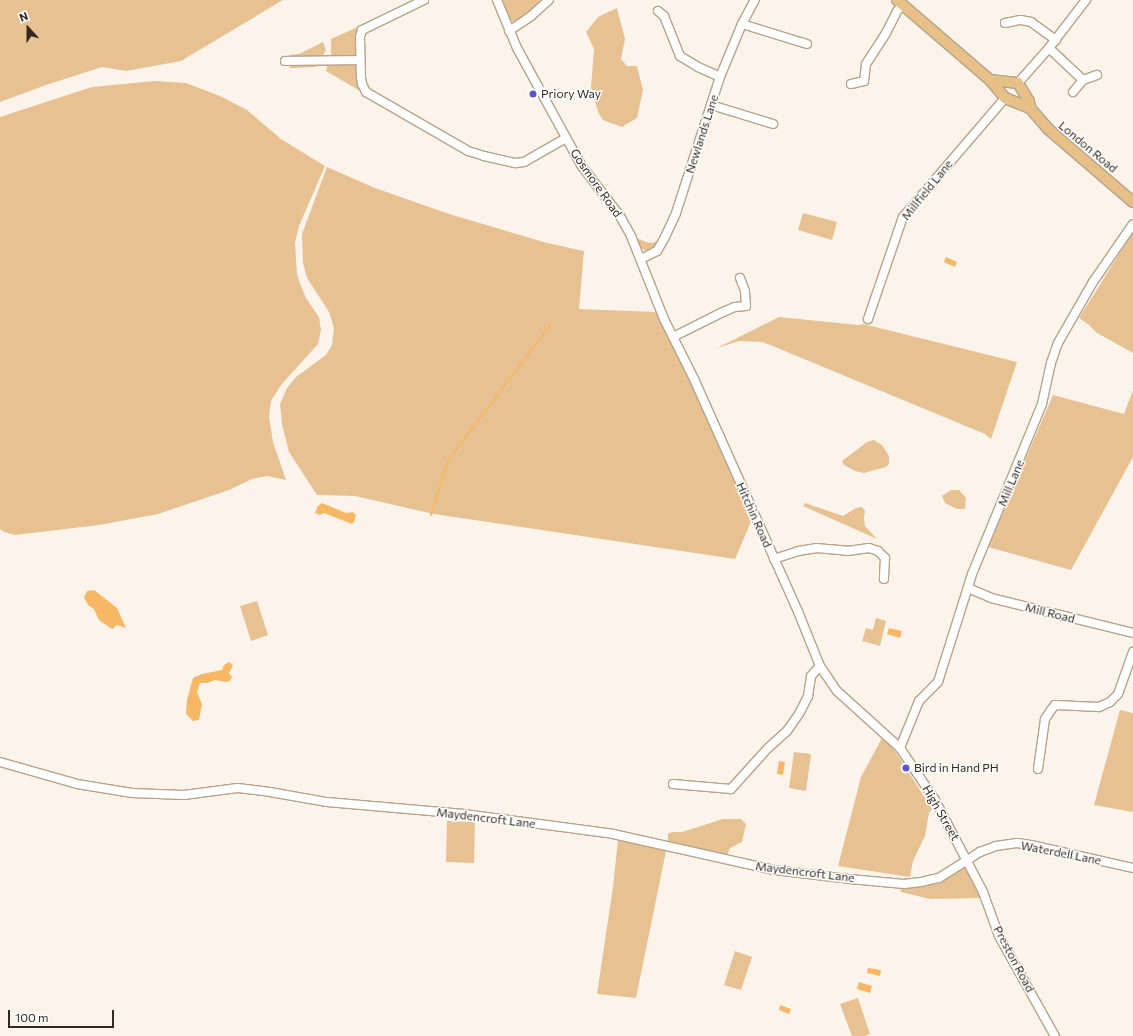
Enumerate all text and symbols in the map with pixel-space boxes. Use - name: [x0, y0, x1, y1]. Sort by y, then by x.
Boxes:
- north arrow: [8, 8, 48, 48]
- text: N: [17, 9, 30, 24]
- place label: Priory Way: [541, 87, 601, 101]
- marker: Priory Way: [528, 89, 538, 99]
- street label: Newlands Lane: [682, 93, 722, 175]
- street label: London Road: [1056, 118, 1120, 176]
- street label: Gosmore Road: [567, 146, 625, 220]
- street label: Millfield Lane: [898, 157, 956, 223]
- street label: Mill Lane: [995, 457, 1027, 509]
- street label: Hitchin Road: [733, 480, 775, 550]
- street label: Mill Road: [1024, 600, 1076, 626]
- place label: Bird in Hand PH: [914, 761, 999, 775]
- marker: Bird in Hand PH: [901, 763, 911, 773]
- street label: High Street: [919, 783, 963, 843]
- street label: Maydencroft Lane: [436, 805, 536, 831]
- street label: Waterdell Lane: [1020, 838, 1102, 868]
- street label: Maydencroft Lane: [755, 859, 855, 885]
- street label: Preston Road: [990, 923, 1038, 995]
- scale bar: [10, 1002, 116, 1028]
- text: 100 m: [15, 1010, 49, 1024]

